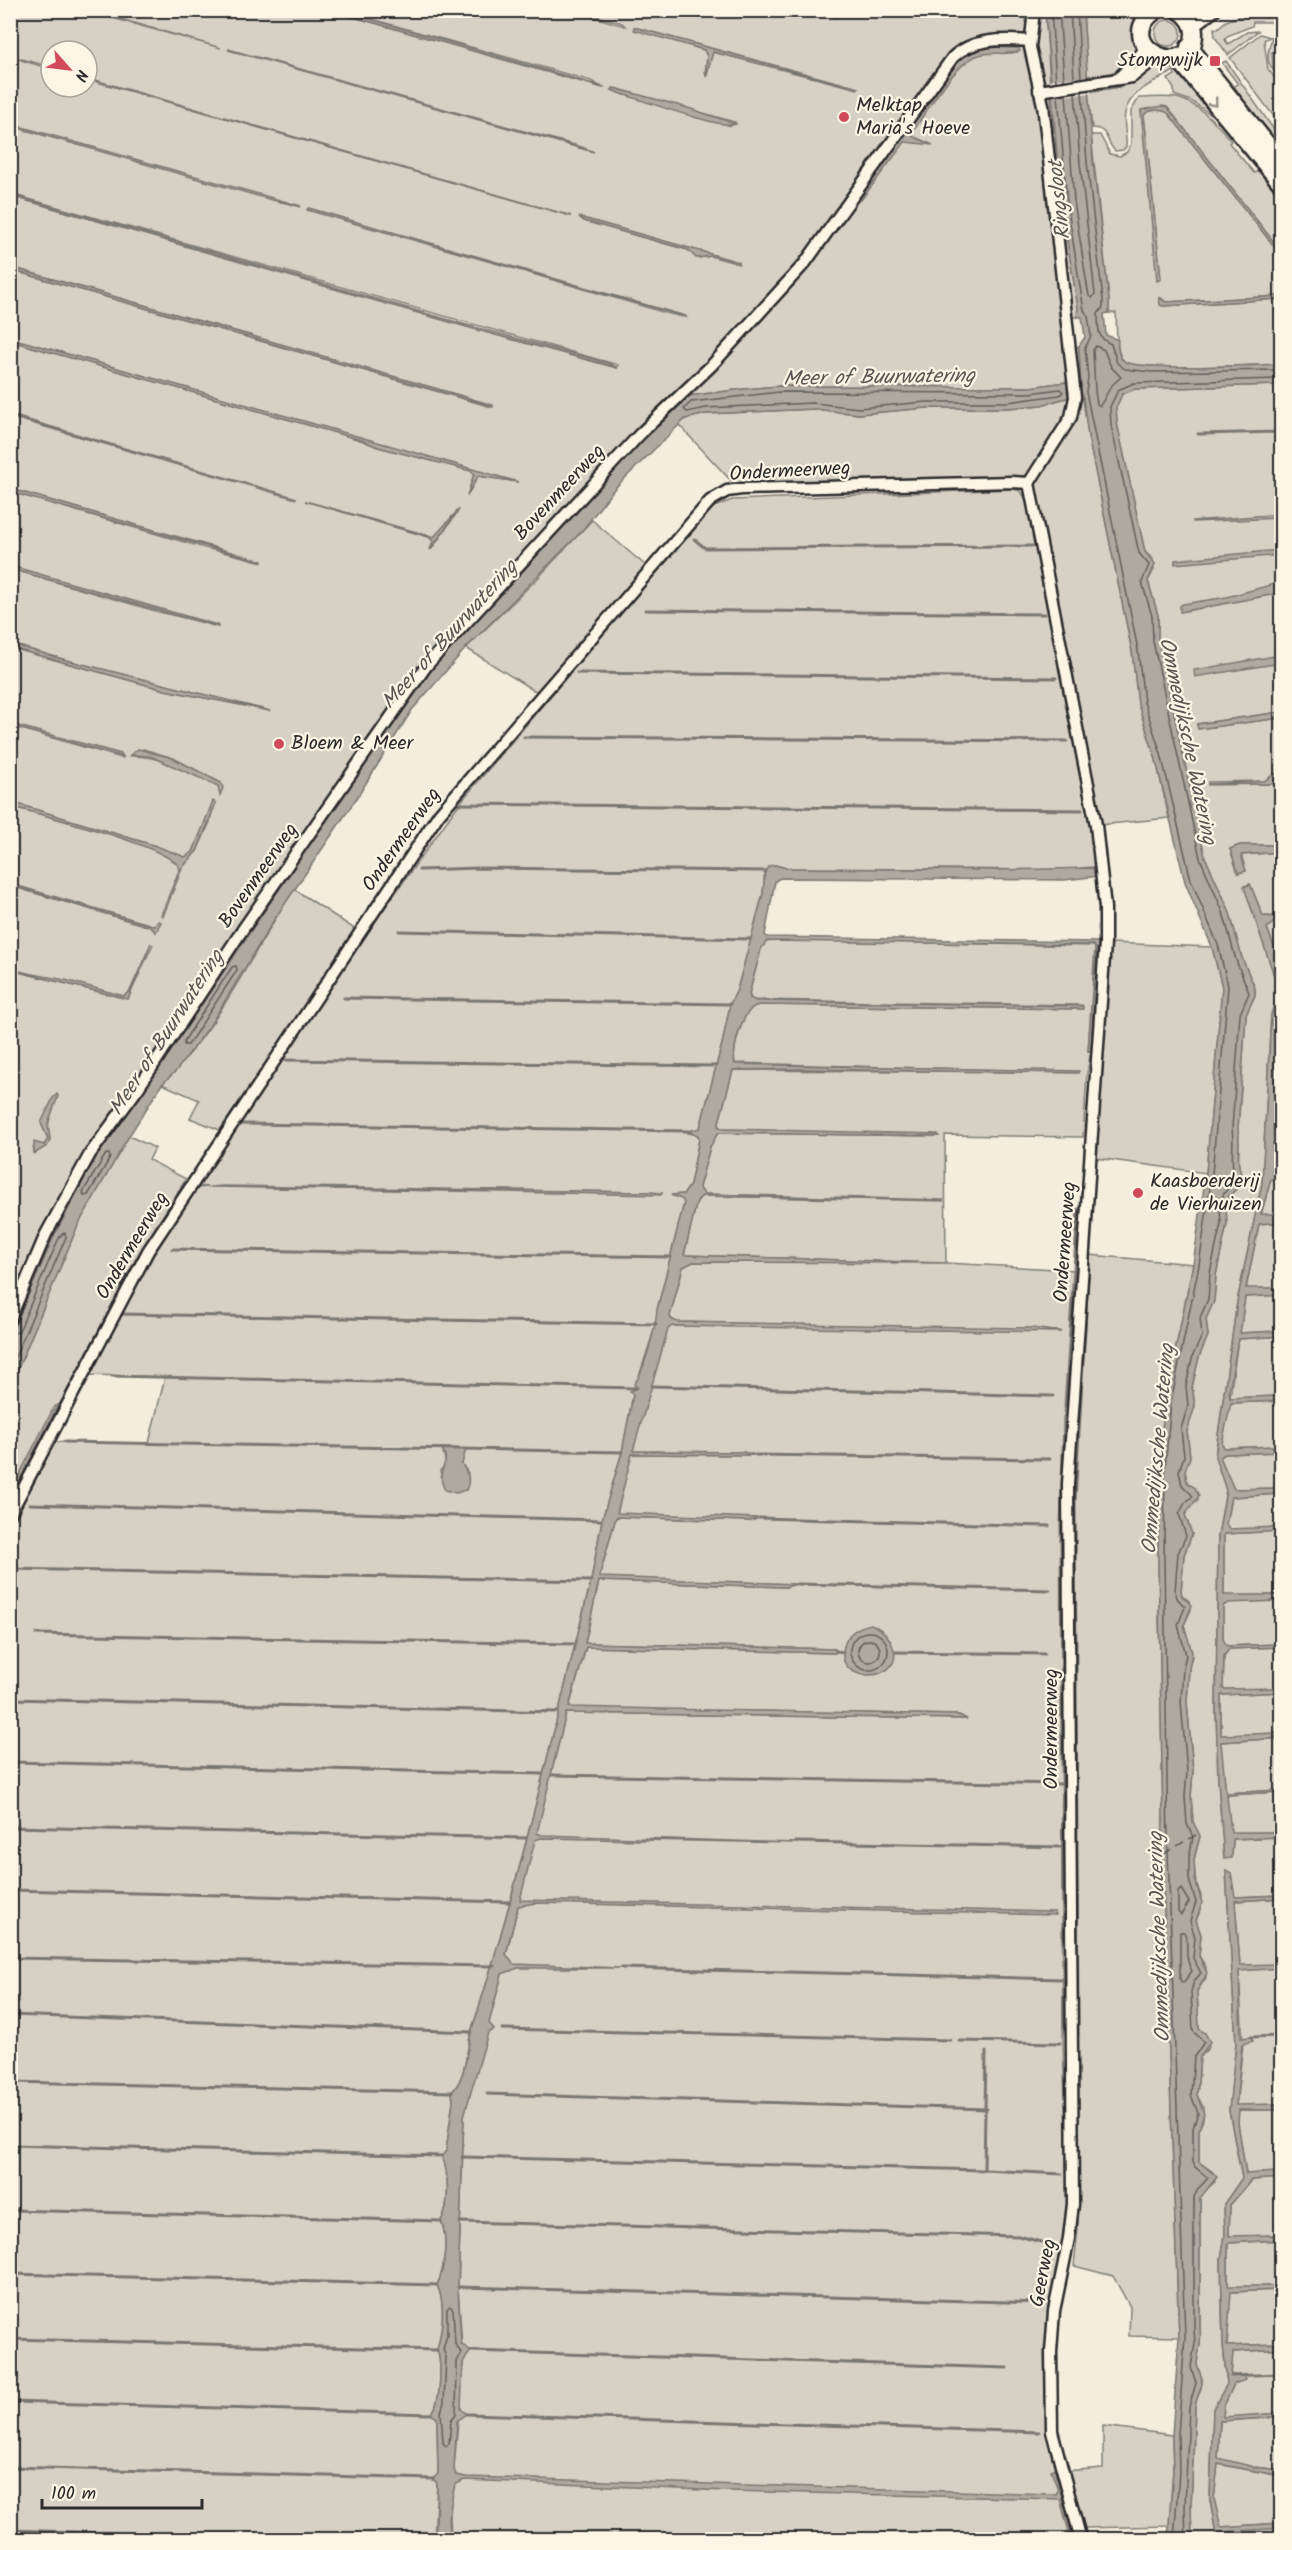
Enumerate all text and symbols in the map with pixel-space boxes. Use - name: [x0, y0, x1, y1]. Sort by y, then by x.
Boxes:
- north arrow: [39, 39, 99, 99]
- place label: Stompwijk: [1117, 45, 1204, 77]
- marker: Stompwijk: [1208, 54, 1222, 68]
- text: N: [68, 65, 94, 86]
- place label: Melktap Maria's Hoeve: [856, 90, 970, 145]
- one-way arrow: [1207, 96, 1218, 107]
- marker: Melktap Maria's Hoeve: [837, 110, 851, 124]
- water label: Ringsloot: [1039, 156, 1081, 241]
- water label: Meer of Buurwatering: [783, 360, 976, 396]
- street label: Bovenmeerweg: [507, 437, 613, 549]
- street label: Ondermeerweg: [729, 453, 851, 491]
- water label: Meer of Buurwatering: [374, 552, 527, 717]
- water label: Ommedijksche Watering: [1149, 634, 1225, 849]
- place label: Bloem & Meer: [291, 728, 415, 760]
- marker: Bloem & Meer: [272, 737, 286, 751]
- street label: Ondermeerweg: [354, 781, 450, 899]
- street label: Bovenmeerweg: [211, 817, 307, 935]
- water label: Meer of Buurwatering: [101, 943, 234, 1122]
- place label: Kaasboerderij de Vierhuizen: [1150, 1166, 1262, 1221]
- street label: Ondermeerweg: [1046, 1181, 1086, 1303]
- street label: Ondermeerweg: [88, 1186, 178, 1306]
- marker: Kaasboerderij de Vierhuizen: [1131, 1186, 1145, 1200]
- water label: Ommedijksche Watering: [1133, 1342, 1185, 1555]
- street label: Ondermeerweg: [1036, 1668, 1068, 1790]
- water label: Ommedijksche Watering: [1140, 1830, 1180, 2043]
- street label: Geerweg: [1022, 2236, 1066, 2310]
- scale bar: [42, 2472, 202, 2510]
- text: 100 m: [51, 2480, 96, 2509]

